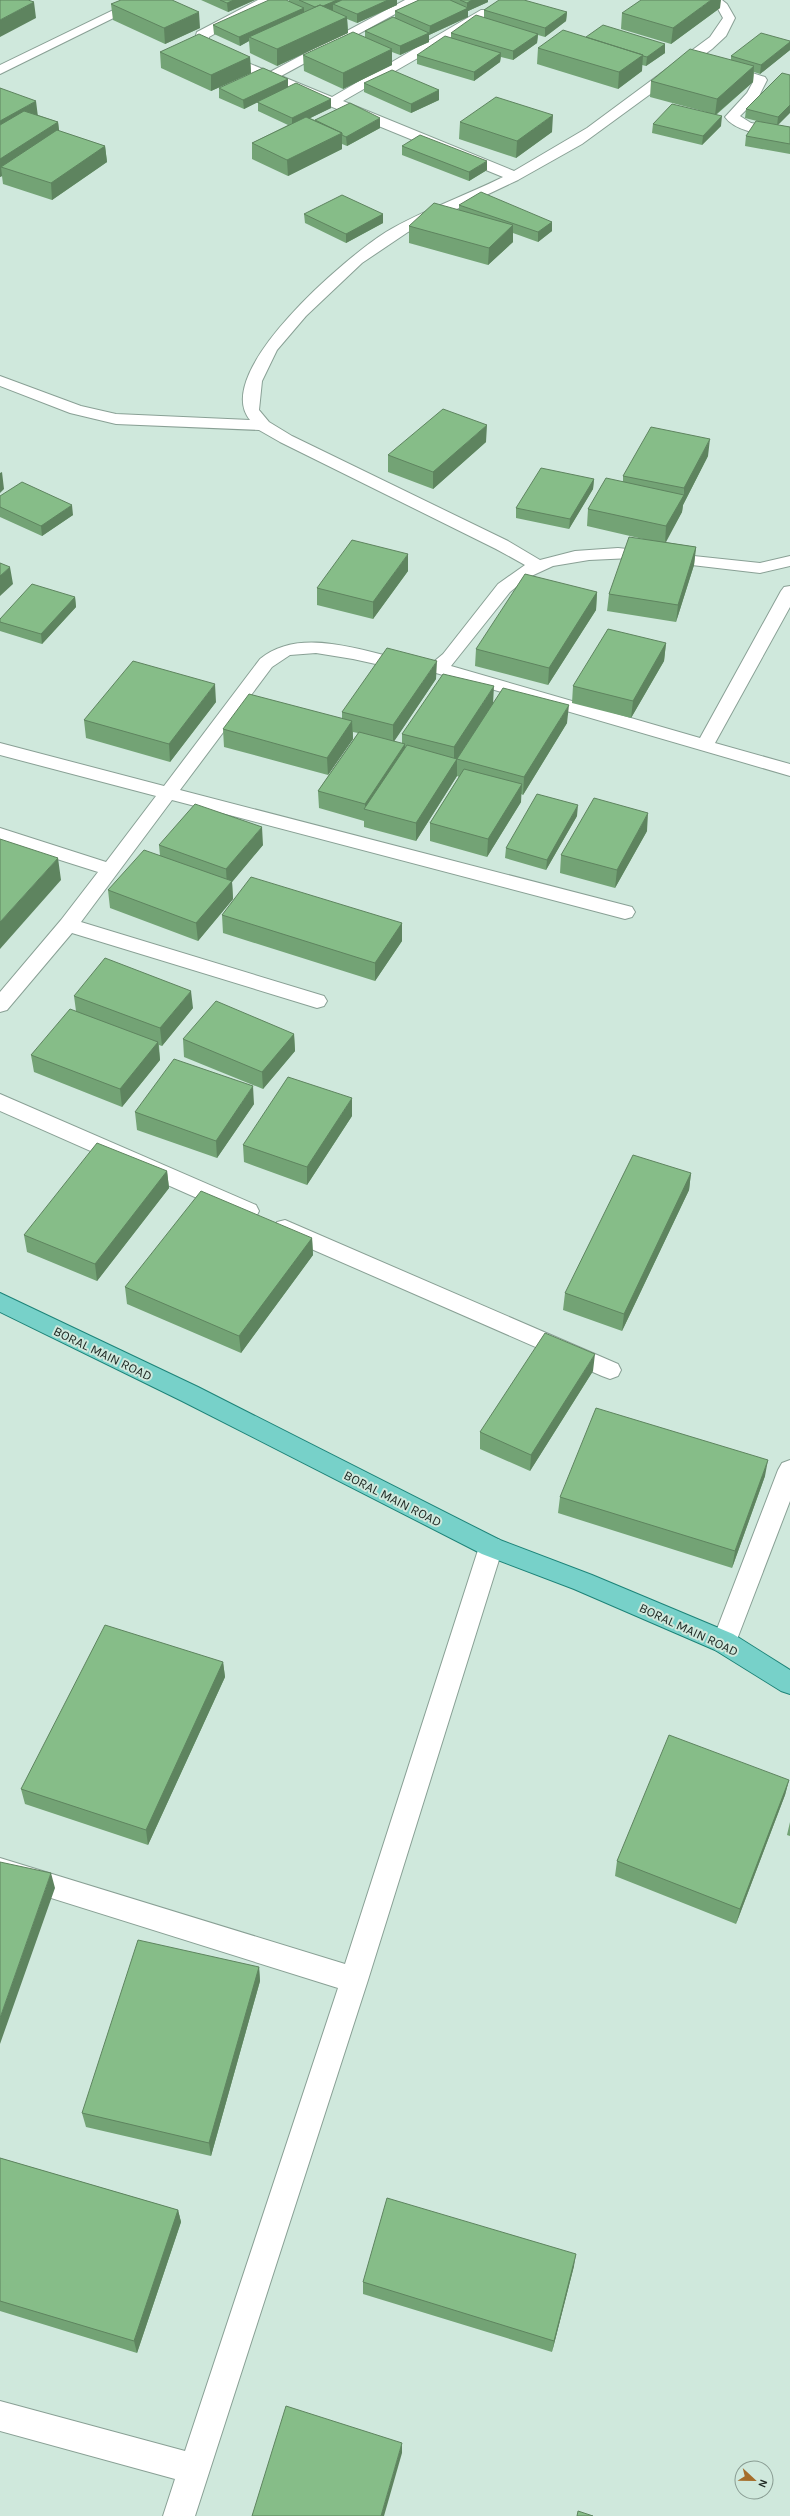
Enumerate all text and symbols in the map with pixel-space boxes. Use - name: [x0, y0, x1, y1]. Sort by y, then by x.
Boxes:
- street label: BORAL MAIN ROAD: [51, 1323, 154, 1384]
- street label: BORAL MAIN ROAD: [341, 1467, 444, 1530]
- street label: BORAL MAIN ROAD: [637, 1600, 741, 1659]
- north arrow: [734, 2460, 774, 2500]
- text: N: [755, 2477, 770, 2490]

